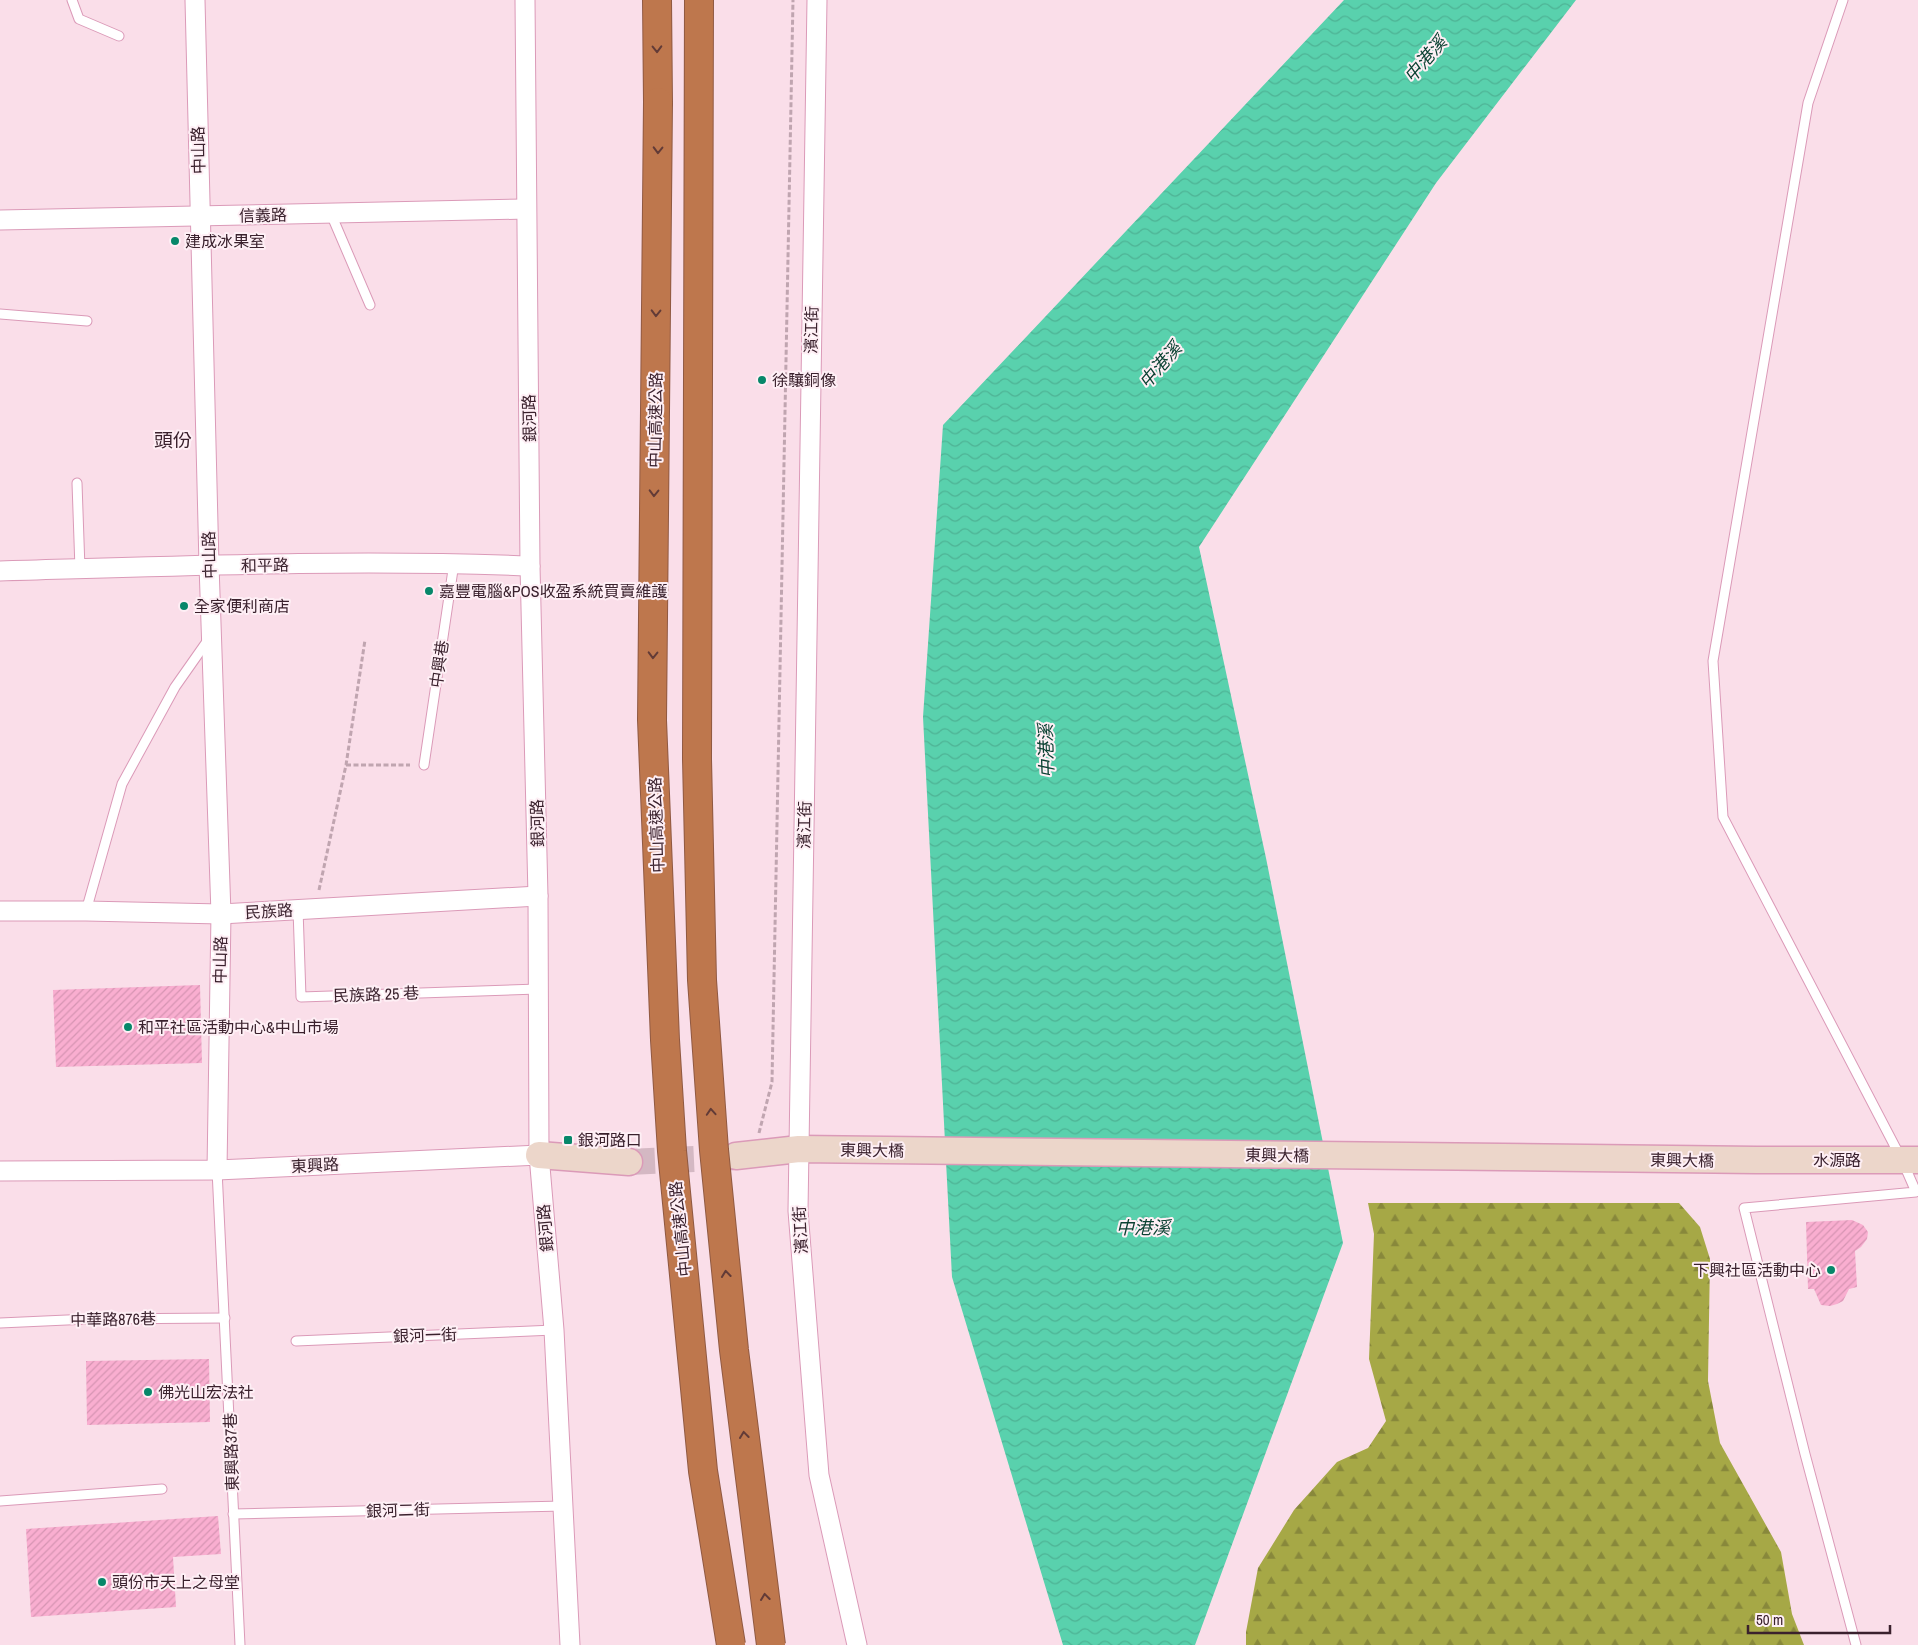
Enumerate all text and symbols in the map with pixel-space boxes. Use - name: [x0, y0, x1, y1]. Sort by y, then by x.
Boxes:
- water label: 中港溪: [1398, 28, 1454, 88]
- one-way arrow: [652, 45, 663, 53]
- street label: 中山路: [187, 126, 209, 174]
- one-way arrow: [652, 147, 663, 155]
- street label: 信義路: [239, 204, 287, 226]
- place label: 建成冰果室: [185, 230, 265, 252]
- marker: 建成冰果室: [169, 235, 181, 247]
- street label: 濱江街: [800, 306, 822, 354]
- one-way arrow: [651, 310, 661, 317]
- water label: 中港溪: [1133, 334, 1189, 394]
- place label: 徐驤銅像: [772, 369, 836, 391]
- street label: 中山高速公路: [643, 372, 667, 468]
- marker: 徐驤銅像: [756, 374, 768, 386]
- street label: 銀河路: [518, 394, 540, 442]
- district label: 頭份: [154, 427, 192, 453]
- one-way arrow: [649, 490, 659, 497]
- street label: 中山路: [197, 531, 221, 579]
- street label: 和平路: [241, 554, 289, 576]
- place label: 嘉豐電腦&POS收盈系統買賣維護: [439, 580, 667, 602]
- marker: 嘉豐電腦&POS收盈系統買賣維護: [423, 585, 435, 597]
- place label: 全家便利商店: [194, 595, 290, 617]
- marker: 全家便利商店: [178, 600, 190, 612]
- street label: 中興巷: [425, 639, 453, 689]
- one-way arrow: [648, 652, 658, 660]
- water label: 中港溪: [1032, 721, 1059, 778]
- street label: 中山高速公路: [643, 777, 669, 873]
- street label: 銀河路: [526, 799, 548, 847]
- street label: 濱江街: [793, 801, 815, 849]
- street label: 民族路: [244, 899, 294, 923]
- street label: 中山路: [209, 936, 231, 984]
- street label: 民族路 25 巷: [333, 982, 419, 1006]
- place label: 和平社區活動中心&中山市場: [138, 1016, 339, 1038]
- marker: 和平社區活動中心&中山市場: [122, 1021, 134, 1033]
- one-way arrow: [706, 1108, 717, 1116]
- place label: 銀河路口: [578, 1129, 642, 1151]
- marker: 銀河路口: [562, 1134, 574, 1146]
- street label: 東興大橋: [840, 1138, 904, 1162]
- street label: 東興大橋: [1245, 1143, 1309, 1167]
- street label: 東興大橋: [1650, 1148, 1714, 1172]
- street label: 水源路: [1813, 1149, 1861, 1171]
- street label: 東興路: [290, 1153, 340, 1177]
- street label: 中山高速公路: [664, 1180, 696, 1278]
- street label: 銀河路: [532, 1203, 558, 1253]
- street label: 濱江街: [788, 1205, 812, 1255]
- water label: 中港溪: [1116, 1215, 1173, 1240]
- place label: 下興社區活動中心: [1693, 1259, 1821, 1281]
- marker: 下興社區活動中心: [1825, 1264, 1837, 1276]
- one-way arrow: [721, 1270, 732, 1278]
- street label: 中華路876巷: [70, 1307, 156, 1331]
- street label: 銀河一街: [393, 1323, 457, 1347]
- place label: 佛光山宏法社: [158, 1381, 254, 1403]
- marker: 佛光山宏法社: [142, 1386, 154, 1398]
- street label: 東興路37巷: [219, 1412, 243, 1492]
- one-way arrow: [739, 1431, 750, 1439]
- street label: 銀河二街: [366, 1498, 430, 1522]
- place label: 頭份市天上之母堂: [112, 1571, 240, 1593]
- marker: 頭份市天上之母堂: [96, 1576, 108, 1588]
- one-way arrow: [760, 1592, 771, 1600]
- scale bar: [1748, 1602, 1890, 1634]
- text: 50 m: [1756, 1609, 1783, 1630]

